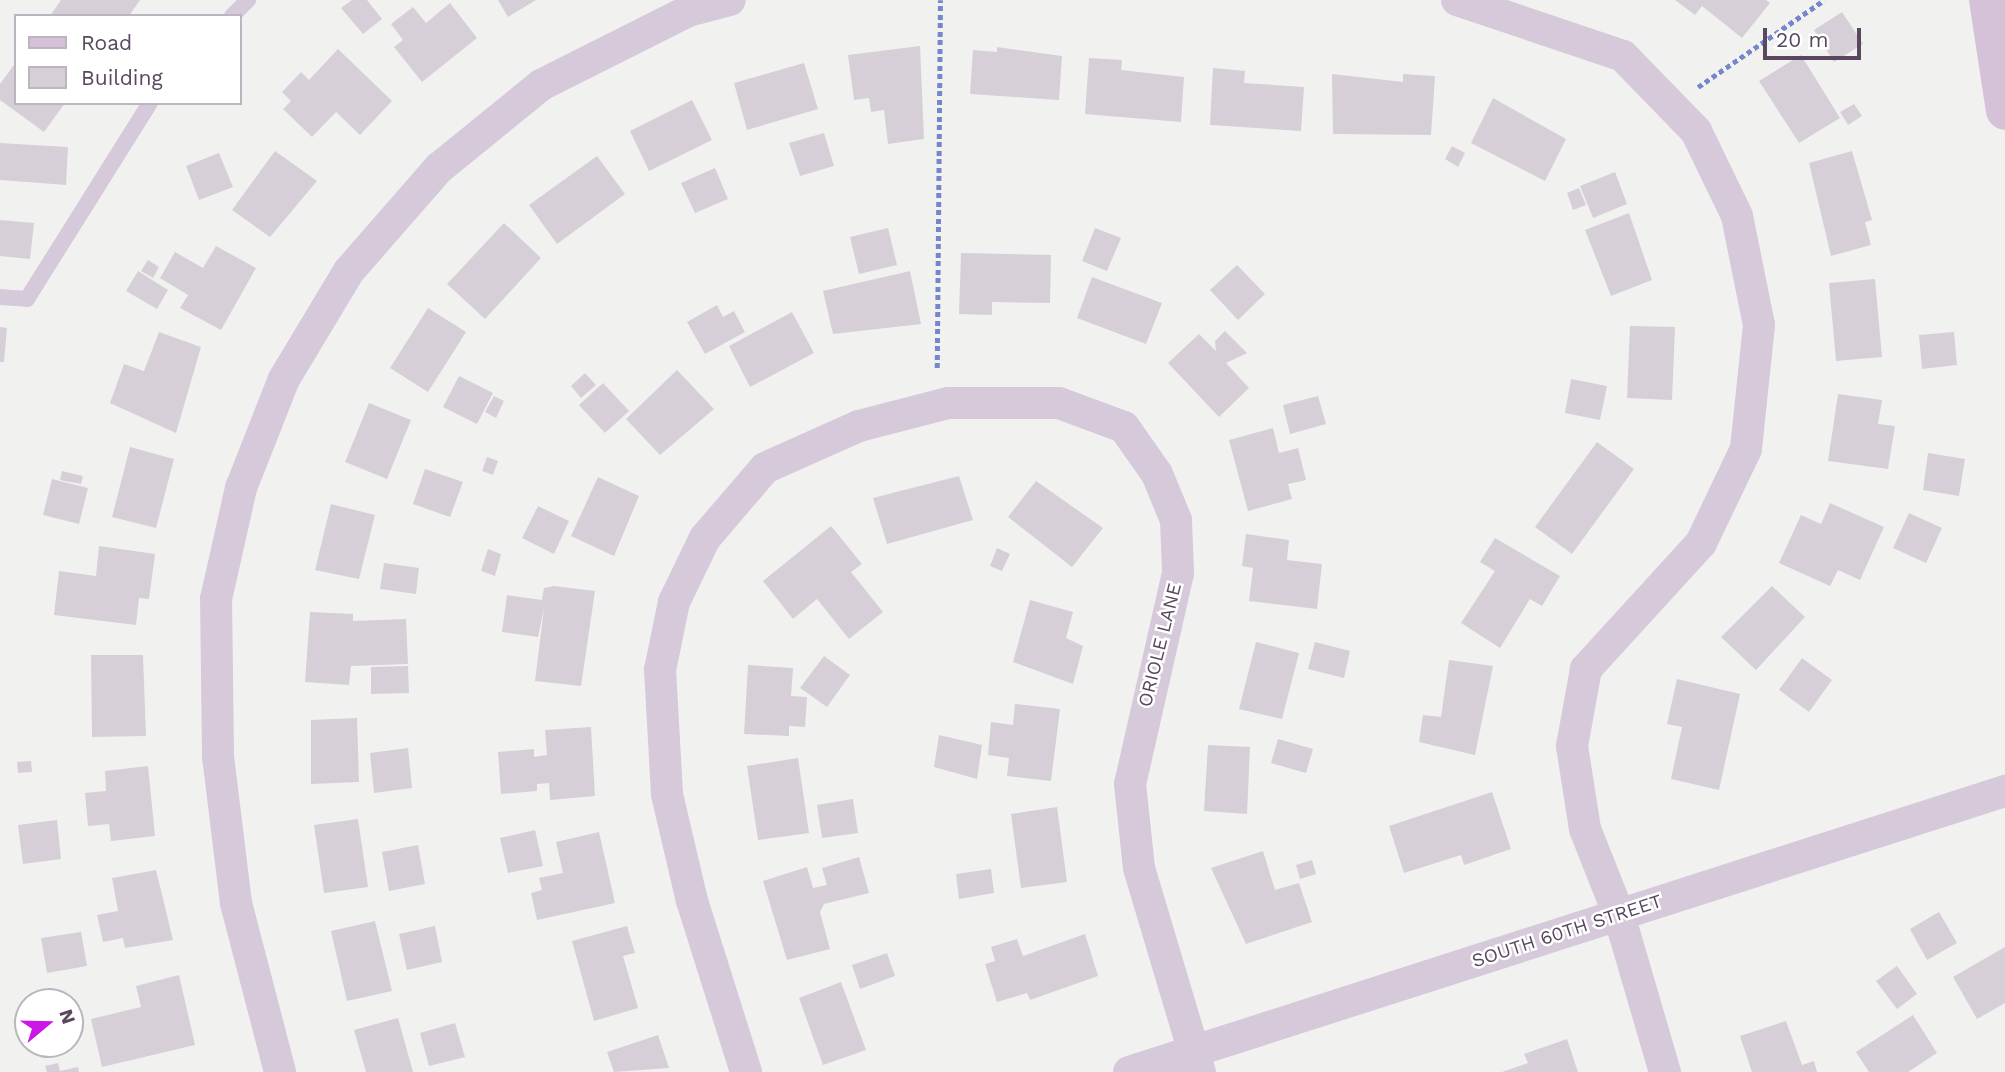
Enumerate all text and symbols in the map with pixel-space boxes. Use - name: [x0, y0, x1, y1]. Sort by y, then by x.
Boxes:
- legend: [14, 14, 242, 105]
- scale bar: [1767, 14, 1865, 58]
- text: 20 m: [1776, 27, 1828, 52]
- text: Road: [81, 30, 132, 55]
- text: Building: [81, 65, 163, 90]
- street label: ORIOLE LANE: [1134, 581, 1186, 709]
- street label: SOUTH 60TH STREET: [1469, 889, 1665, 973]
- north arrow: [14, 988, 84, 1058]
- text: N: [54, 1006, 81, 1027]

